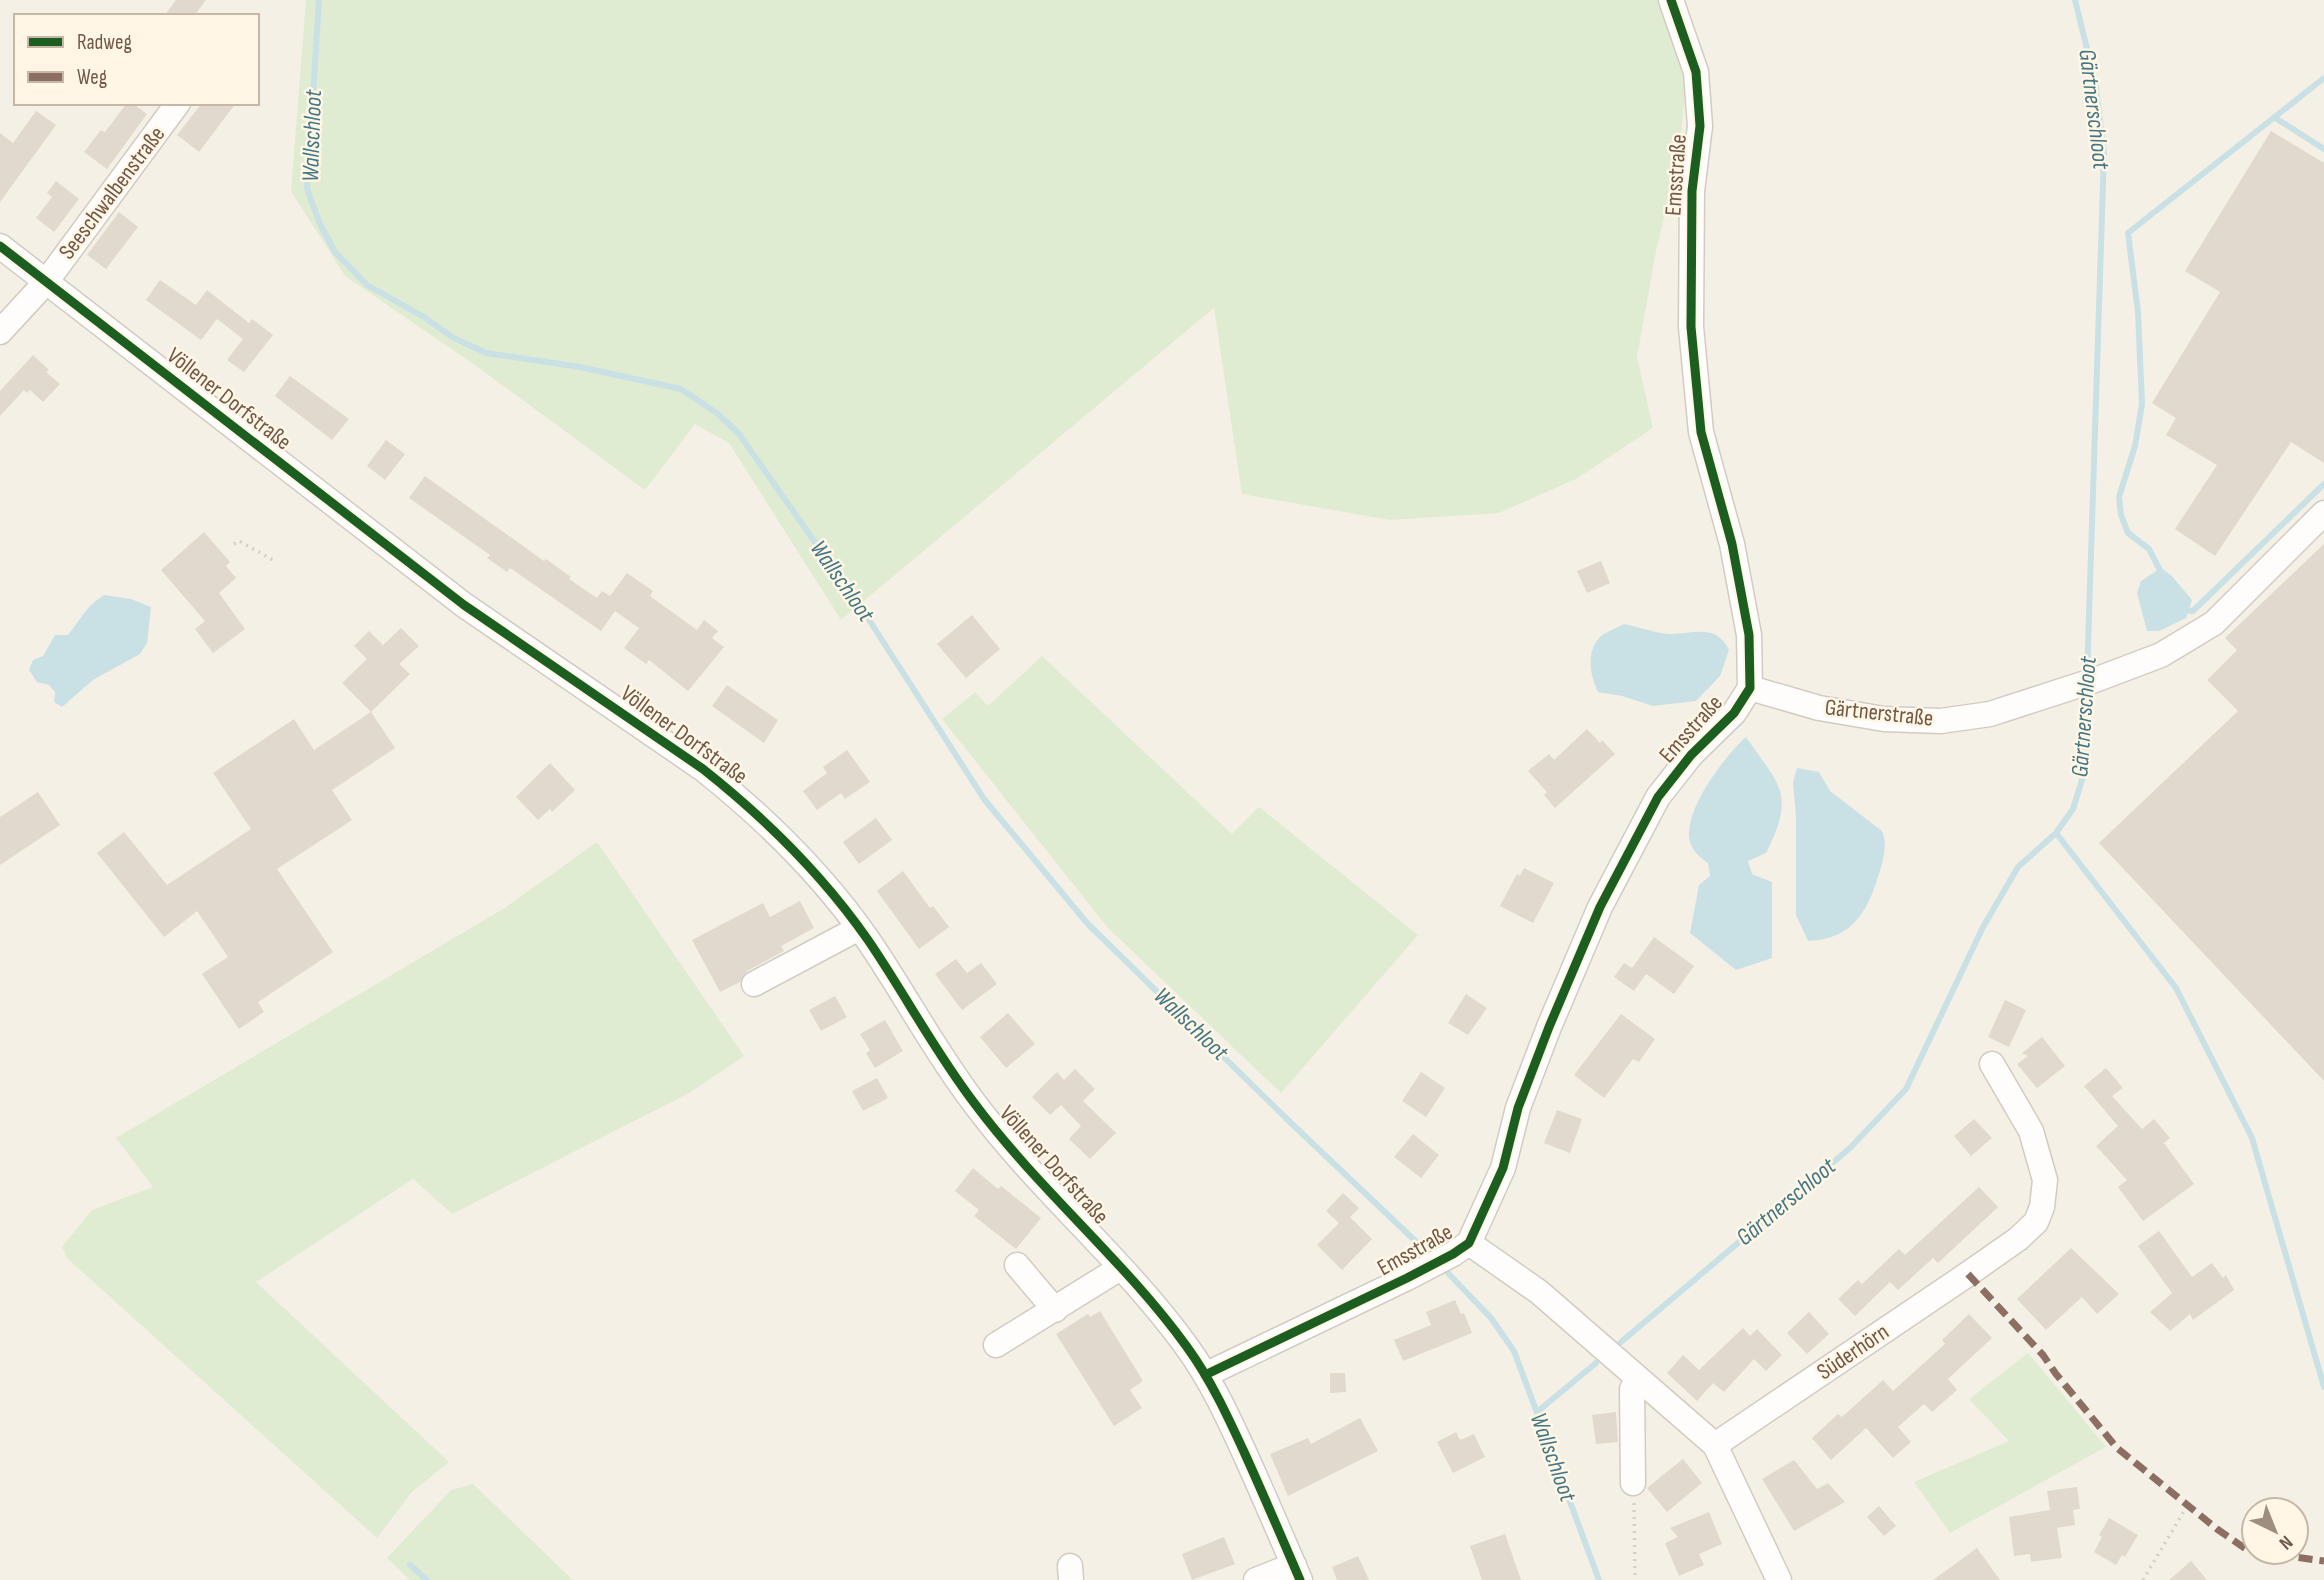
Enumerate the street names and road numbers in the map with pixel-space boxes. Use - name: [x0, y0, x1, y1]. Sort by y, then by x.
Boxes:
- street label: Seeschwalbenstraße: [53, 121, 171, 265]
- street label: Emsstraße: [1659, 133, 1693, 217]
- street label: Völlener Dorfstraße: [161, 342, 297, 456]
- street label: Völlener Dorfstraße: [615, 680, 753, 790]
- street label: Emsstraße: [1653, 689, 1729, 769]
- street label: Gärtnerstraße: [1823, 693, 1935, 733]
- street label: Völlener Dorfstraße: [993, 1100, 1115, 1230]
- street label: Emsstraße: [1373, 1218, 1457, 1282]
- street label: Süderhörn: [1812, 1318, 1894, 1386]

